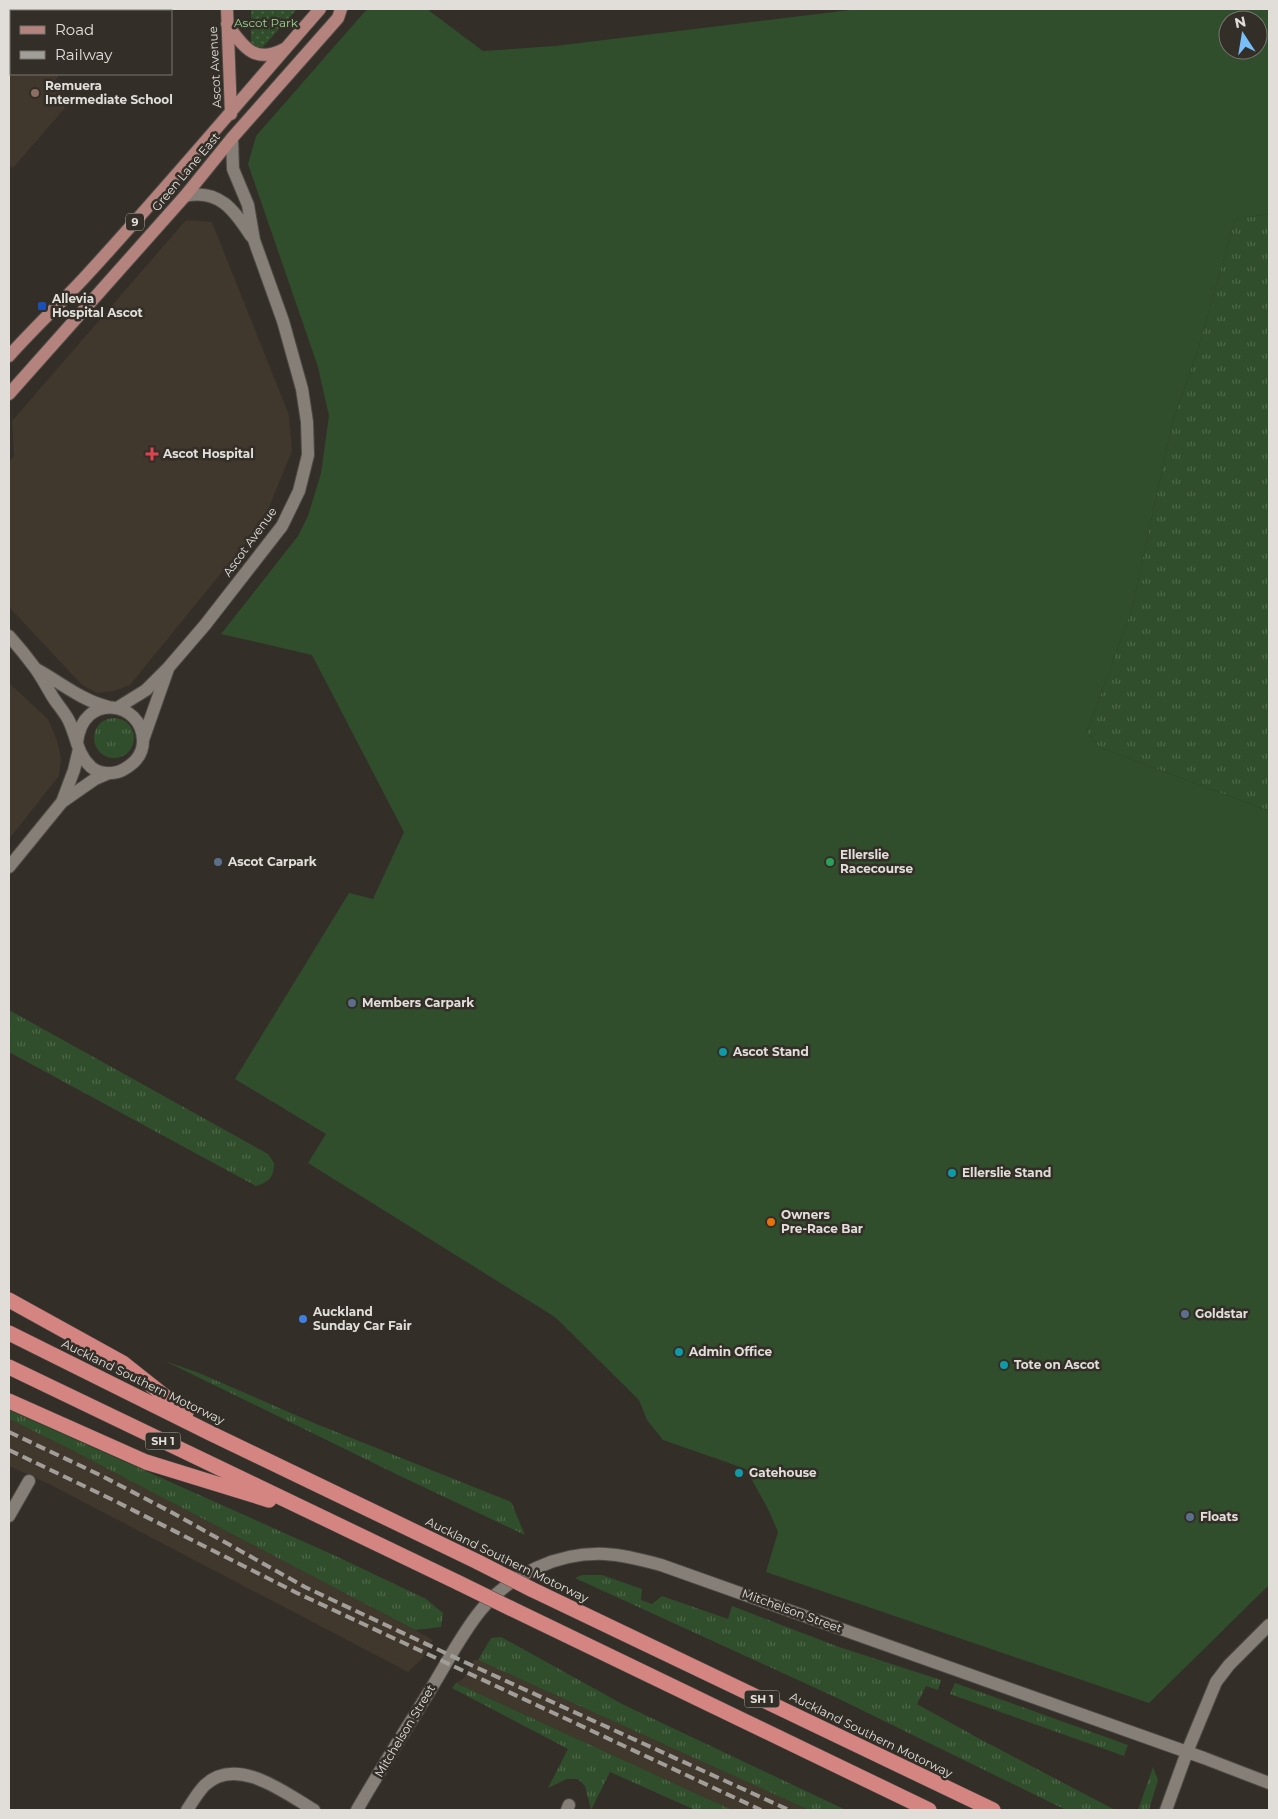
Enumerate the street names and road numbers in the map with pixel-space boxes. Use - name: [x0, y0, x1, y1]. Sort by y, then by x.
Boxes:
- street label: Ascot Avenue: [205, 26, 224, 108]
- street label: Green Lane East: [148, 129, 223, 214]
- road number: 9: [126, 213, 144, 230]
- street label: Ascot Avenue: [219, 504, 280, 579]
- street label: Auckland Southern Motorway: [59, 1336, 227, 1428]
- road number: SH 1: [146, 1432, 180, 1450]
- street label: Auckland Southern Motorway: [423, 1514, 591, 1606]
- street label: Mitchelson Street: [740, 1585, 844, 1636]
- street label: Mitchelson Street: [371, 1682, 438, 1780]
- street label: Auckland Southern Motorway: [787, 1689, 955, 1781]
- road number: SH 1: [744, 1690, 780, 1708]

